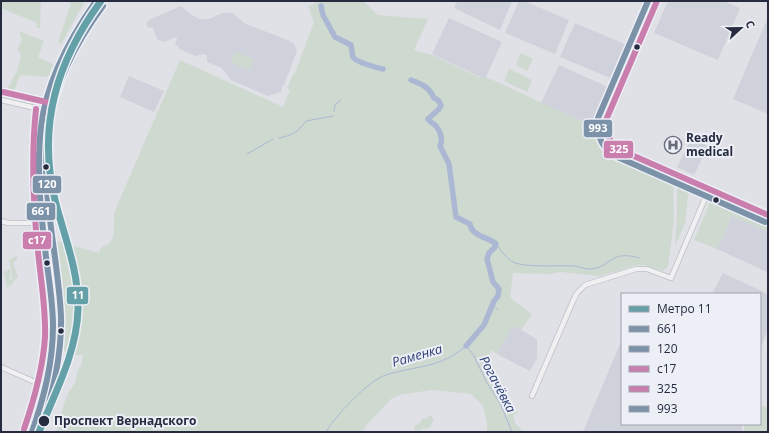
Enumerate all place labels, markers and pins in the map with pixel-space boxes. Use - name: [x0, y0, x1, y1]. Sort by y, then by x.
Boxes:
- unlabelled marker: [632, 42, 642, 52]
- place label: Ready medical: [686, 129, 733, 160]
- hospital icon: Ready medical: [663, 135, 683, 155]
- unlabelled marker: [41, 162, 51, 172]
- unlabelled marker: [711, 195, 721, 205]
- unlabelled marker: [42, 258, 52, 268]
- unlabelled marker: [56, 326, 66, 336]
- place label: Проспект Вернадского: [54, 412, 196, 429]
- marker: Проспект Вернадского: [37, 414, 51, 428]

